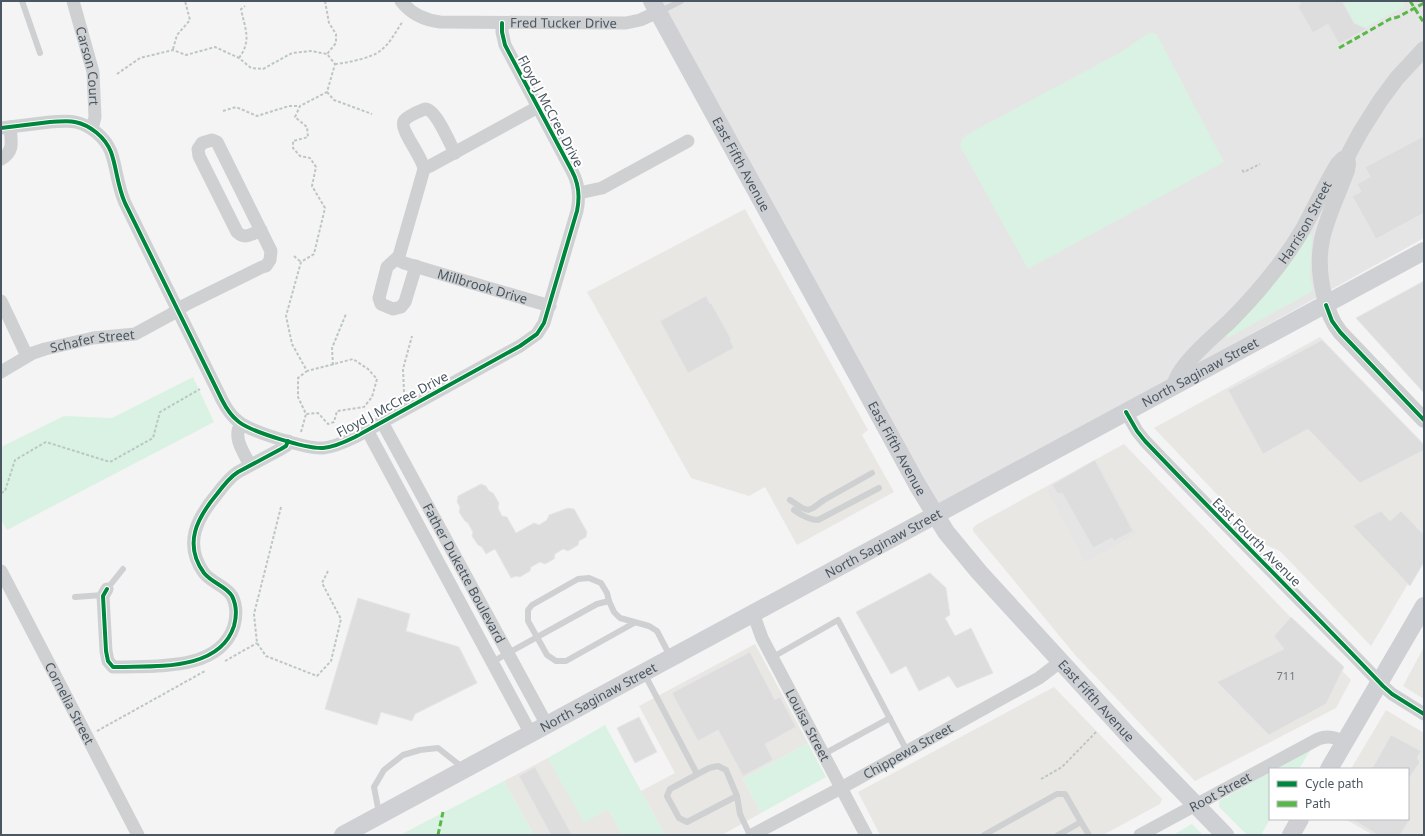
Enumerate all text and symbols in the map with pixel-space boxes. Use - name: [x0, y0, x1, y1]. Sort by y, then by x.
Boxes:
- street label: Fred Tucker Drive: [510, 13, 617, 32]
- street label: Carson Court: [72, 24, 103, 106]
- street label: Floyd J McCree Drive: [514, 52, 588, 170]
- street label: East Fifth Avenue: [708, 114, 775, 215]
- street label: Harrison Street: [1274, 177, 1336, 267]
- street label: Millbrook Drive: [435, 264, 530, 308]
- street label: Schafer Street: [48, 325, 136, 357]
- street label: North Saginaw Street: [1138, 333, 1262, 411]
- street label: Floyd J McCree Drive: [333, 367, 451, 441]
- street label: East Fifth Avenue: [864, 398, 931, 499]
- street label: East Fourth Avenue: [1209, 494, 1305, 590]
- street label: Father Dukette Boulevard: [419, 500, 510, 646]
- street label: North Saginaw Street: [822, 504, 945, 582]
- street label: East Fifth Avenue: [1054, 656, 1139, 746]
- street label: North Saginaw Street: [537, 658, 660, 736]
- street label: Cornelia Street: [41, 659, 99, 748]
- house number: 711: [1277, 668, 1295, 683]
- street label: Louisa Street: [781, 686, 835, 765]
- street label: Chippewa Street: [860, 719, 956, 783]
- street label: Root Street: [1186, 768, 1255, 816]
- legend: [1269, 768, 1409, 820]
- text: Cycle path: [1305, 775, 1363, 792]
- text: Path: [1305, 795, 1331, 812]

